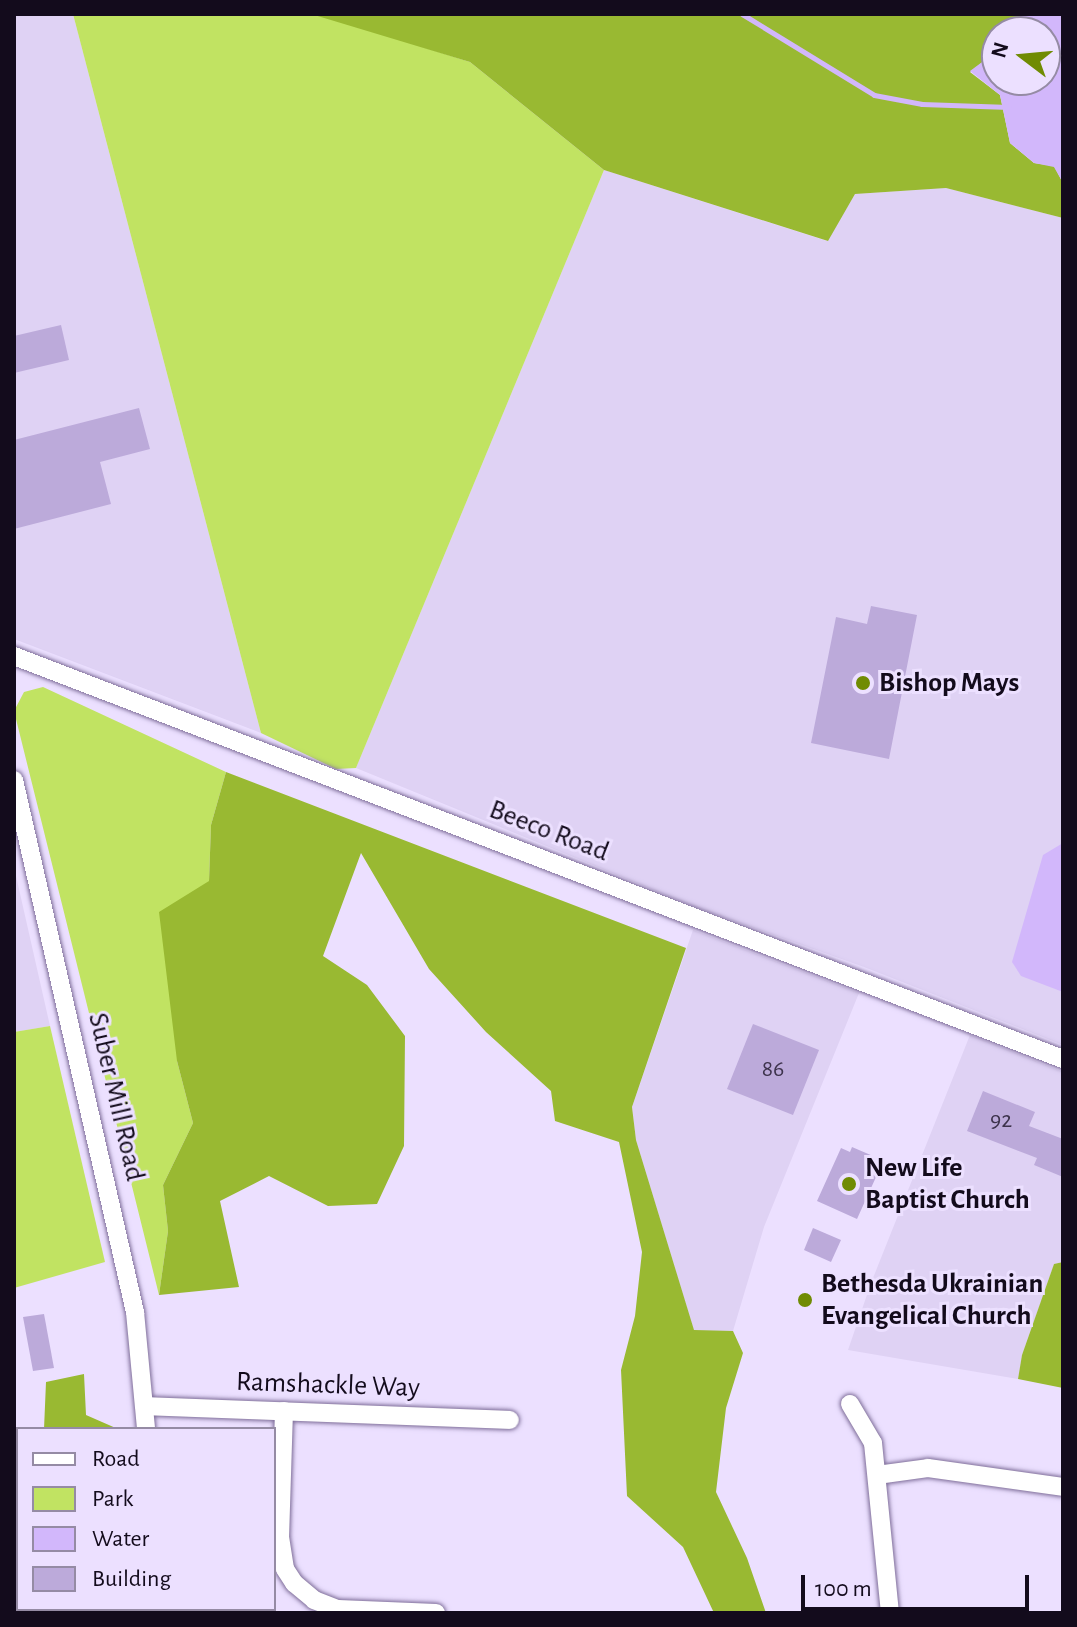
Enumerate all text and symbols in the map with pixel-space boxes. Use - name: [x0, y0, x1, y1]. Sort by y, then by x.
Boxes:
- north arrow: [981, 16, 1061, 96]
- text: N: [987, 40, 1013, 60]
- place label: Bishop Mays: [879, 666, 1019, 700]
- marker: Bishop Mays: [854, 674, 872, 692]
- street label: Beeco Road: [484, 793, 614, 869]
- street label: Suber Mill Road: [80, 1010, 152, 1184]
- house number: 86: [762, 1056, 784, 1084]
- house number: 92: [990, 1107, 1012, 1135]
- place label: New Life Baptist Church: [865, 1151, 1030, 1217]
- marker: New Life Baptist Church: [840, 1175, 858, 1193]
- place label: Bethesda Ukrainian Evangelical Church: [821, 1267, 1043, 1333]
- marker: Bethesda Ukrainian Evangelical Church: [796, 1291, 814, 1309]
- street label: Ramshackle Way: [236, 1365, 420, 1405]
- legend: [16, 1427, 276, 1611]
- text: Road: [92, 1447, 140, 1471]
- text: Park: [92, 1487, 133, 1511]
- text: Water: [92, 1527, 149, 1551]
- scale bar: [805, 1559, 1033, 1609]
- text: Building: [92, 1567, 171, 1591]
- text: 100 m: [815, 1577, 872, 1601]

